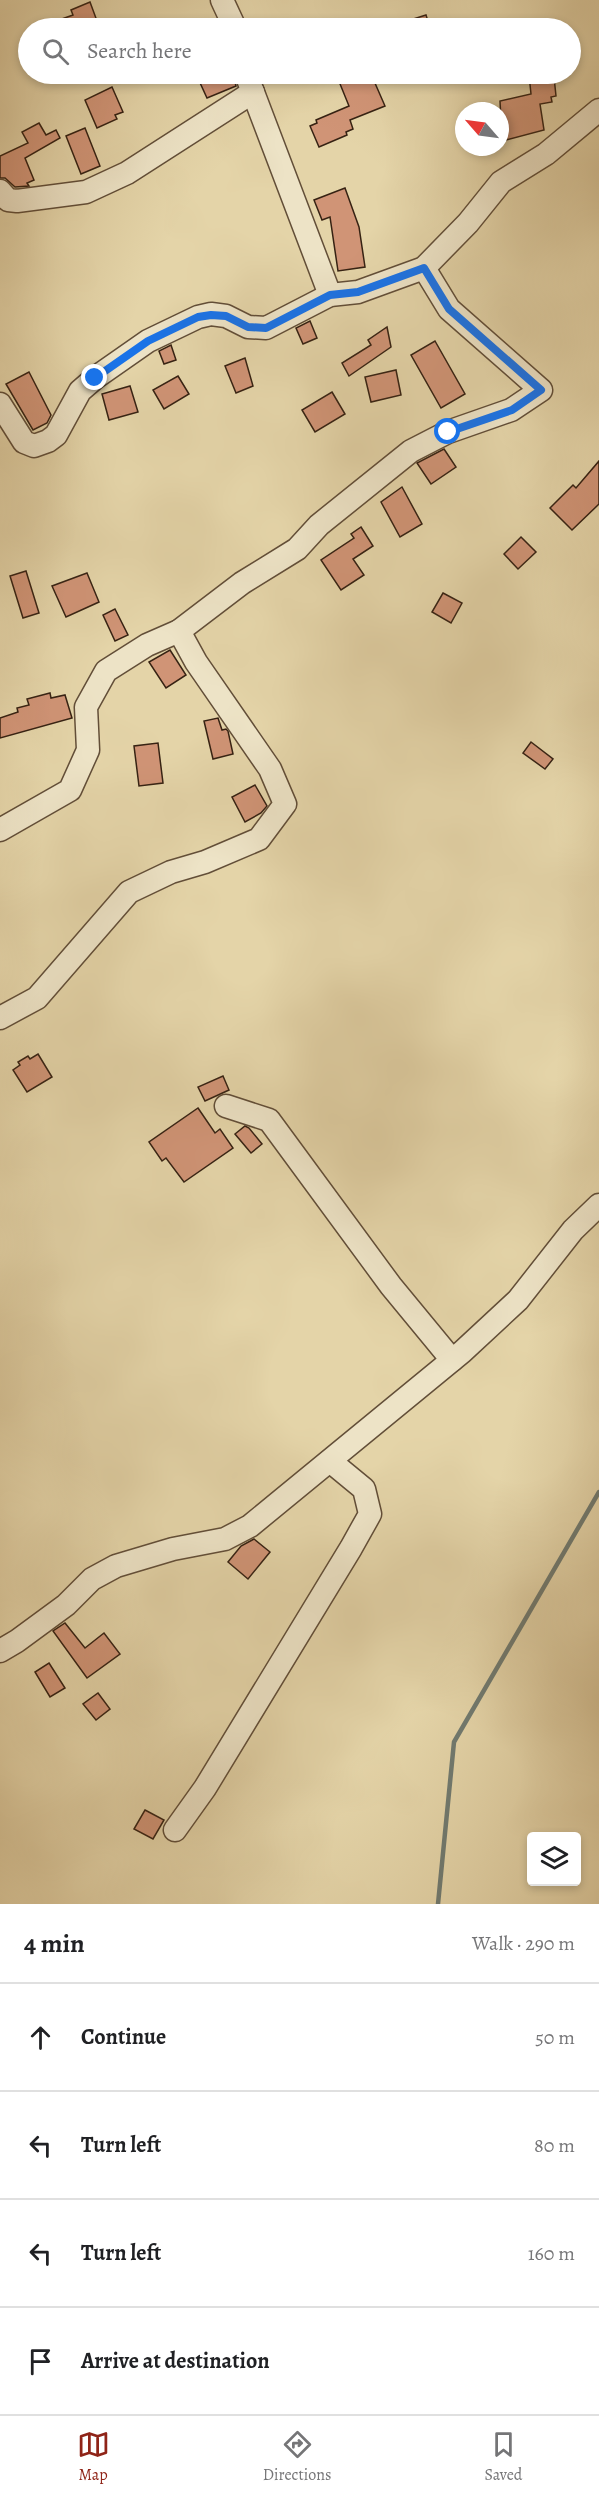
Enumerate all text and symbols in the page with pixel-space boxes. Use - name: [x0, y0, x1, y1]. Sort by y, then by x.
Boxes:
- search box: [18, 18, 581, 84]
- icon: search: [39, 35, 72, 68]
- text: Search here: [87, 36, 192, 66]
- north arrow: [455, 102, 509, 156]
- route end: [81, 364, 107, 390]
- route start: [434, 418, 460, 444]
- map controls: [527, 1832, 581, 1886]
- button: layers: [527, 1832, 581, 1886]
- text: 4 min: [24, 1926, 85, 1961]
- text: Walk · 290 m: [472, 1930, 575, 1957]
- icon: ahead: [24, 2021, 57, 2054]
- text: Continue: [81, 2022, 166, 2052]
- text: 50 m: [535, 2024, 575, 2051]
- icon: left: [24, 2129, 57, 2162]
- text: Turn left: [81, 2130, 161, 2160]
- text: 80 m: [534, 2132, 575, 2159]
- icon: left: [24, 2237, 57, 2270]
- text: Turn left: [81, 2238, 161, 2268]
- text: 160 m: [528, 2240, 575, 2267]
- icon: arrive: [24, 2345, 57, 2378]
- text: Arrive at destination: [81, 2346, 270, 2376]
- tab: Map: [77, 2428, 110, 2486]
- tab: Directions: [263, 2428, 331, 2486]
- tab: Saved: [484, 2428, 522, 2486]

